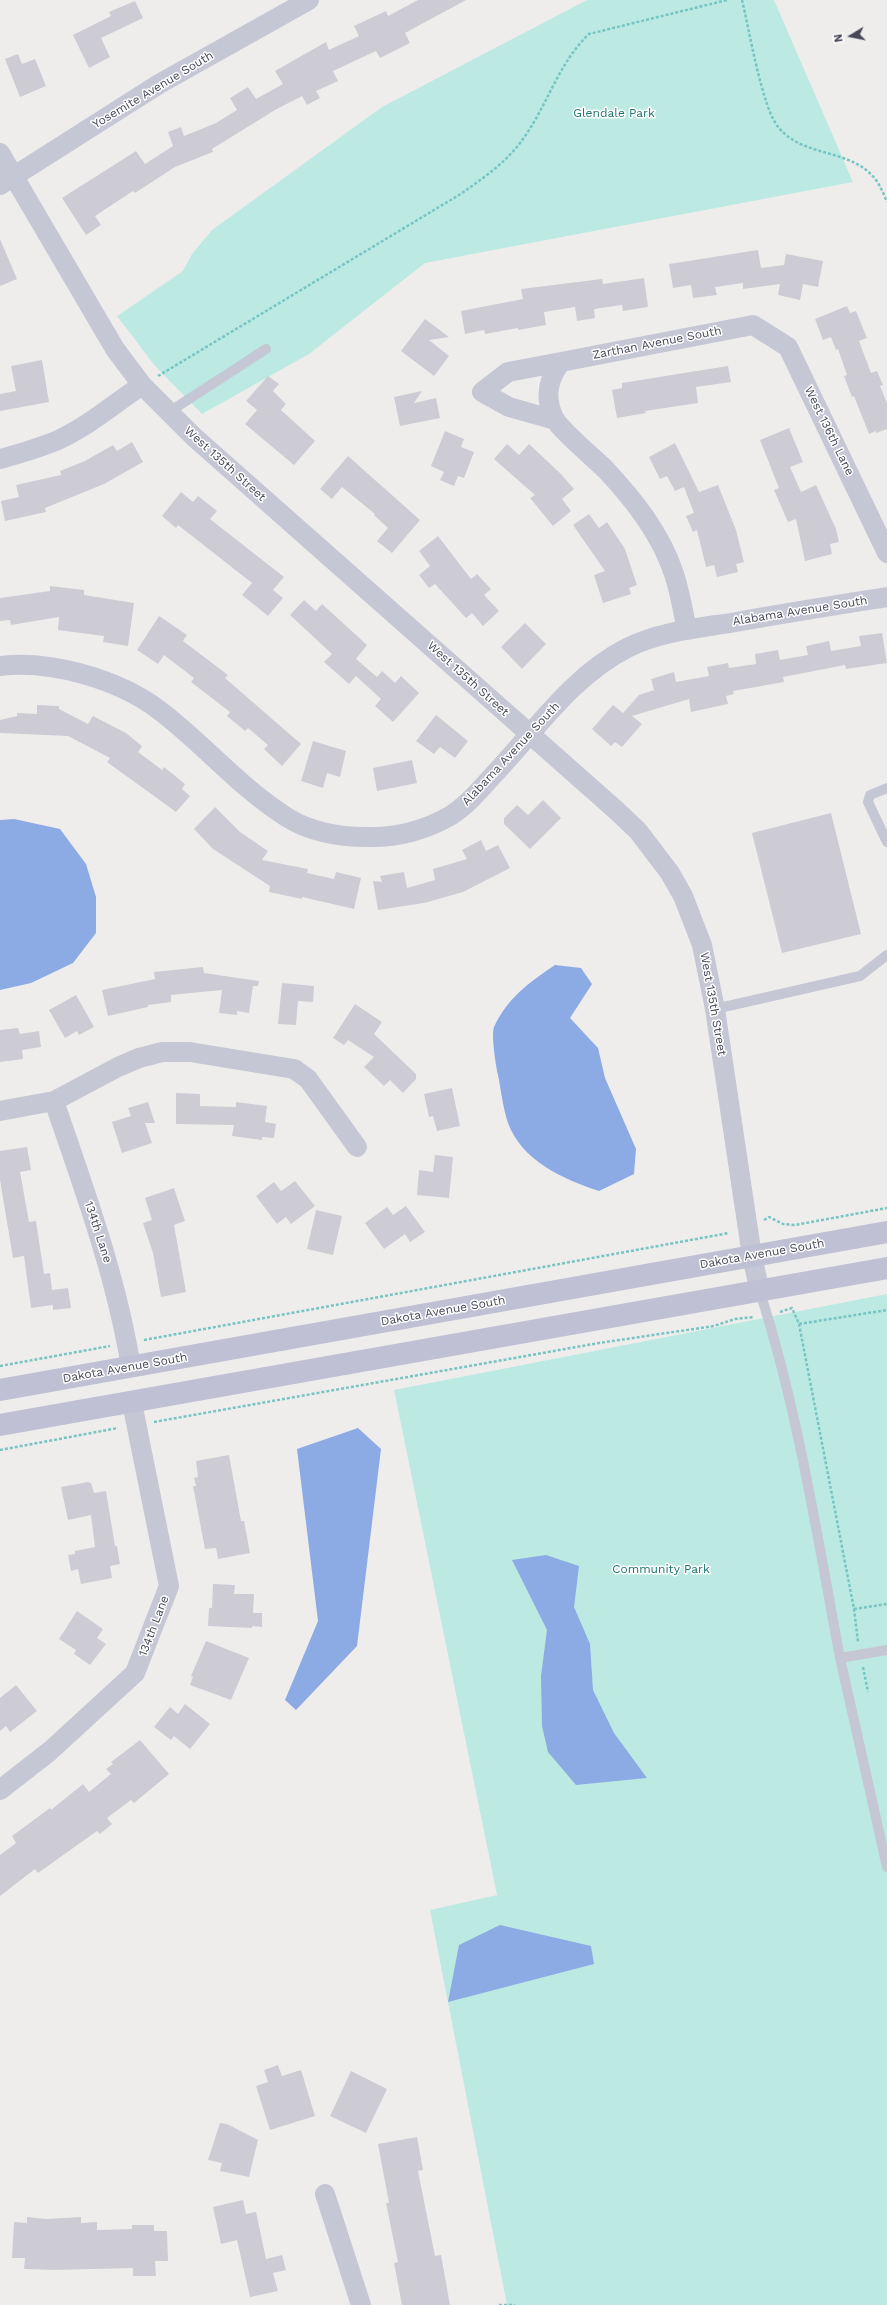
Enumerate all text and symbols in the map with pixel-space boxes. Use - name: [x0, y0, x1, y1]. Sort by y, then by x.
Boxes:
- north arrow: [831, 16, 871, 56]
- text: N: [832, 33, 846, 43]
- street label: Yosemite Avenue South: [90, 48, 216, 132]
- park label: Glendale Park: [573, 106, 655, 120]
- street label: Zarthan Avenue South: [591, 323, 723, 363]
- street label: West 136th Lane: [801, 384, 857, 478]
- street label: West 135th Street: [181, 424, 269, 504]
- street label: Alabama Avenue South: [732, 593, 868, 629]
- street label: West 135th Street: [424, 639, 512, 719]
- street label: Alabama Avenue South: [459, 699, 563, 809]
- street label: West 135th Street: [697, 951, 729, 1057]
- street label: 134th Lane: [81, 1199, 115, 1265]
- street label: Dakota Avenue South: [699, 1236, 825, 1272]
- street label: Dakota Avenue South: [380, 1293, 506, 1329]
- street label: Dakota Avenue South: [62, 1350, 188, 1386]
- park label: Community Park: [612, 1562, 710, 1576]
- street label: 134th Lane: [136, 1594, 172, 1658]

